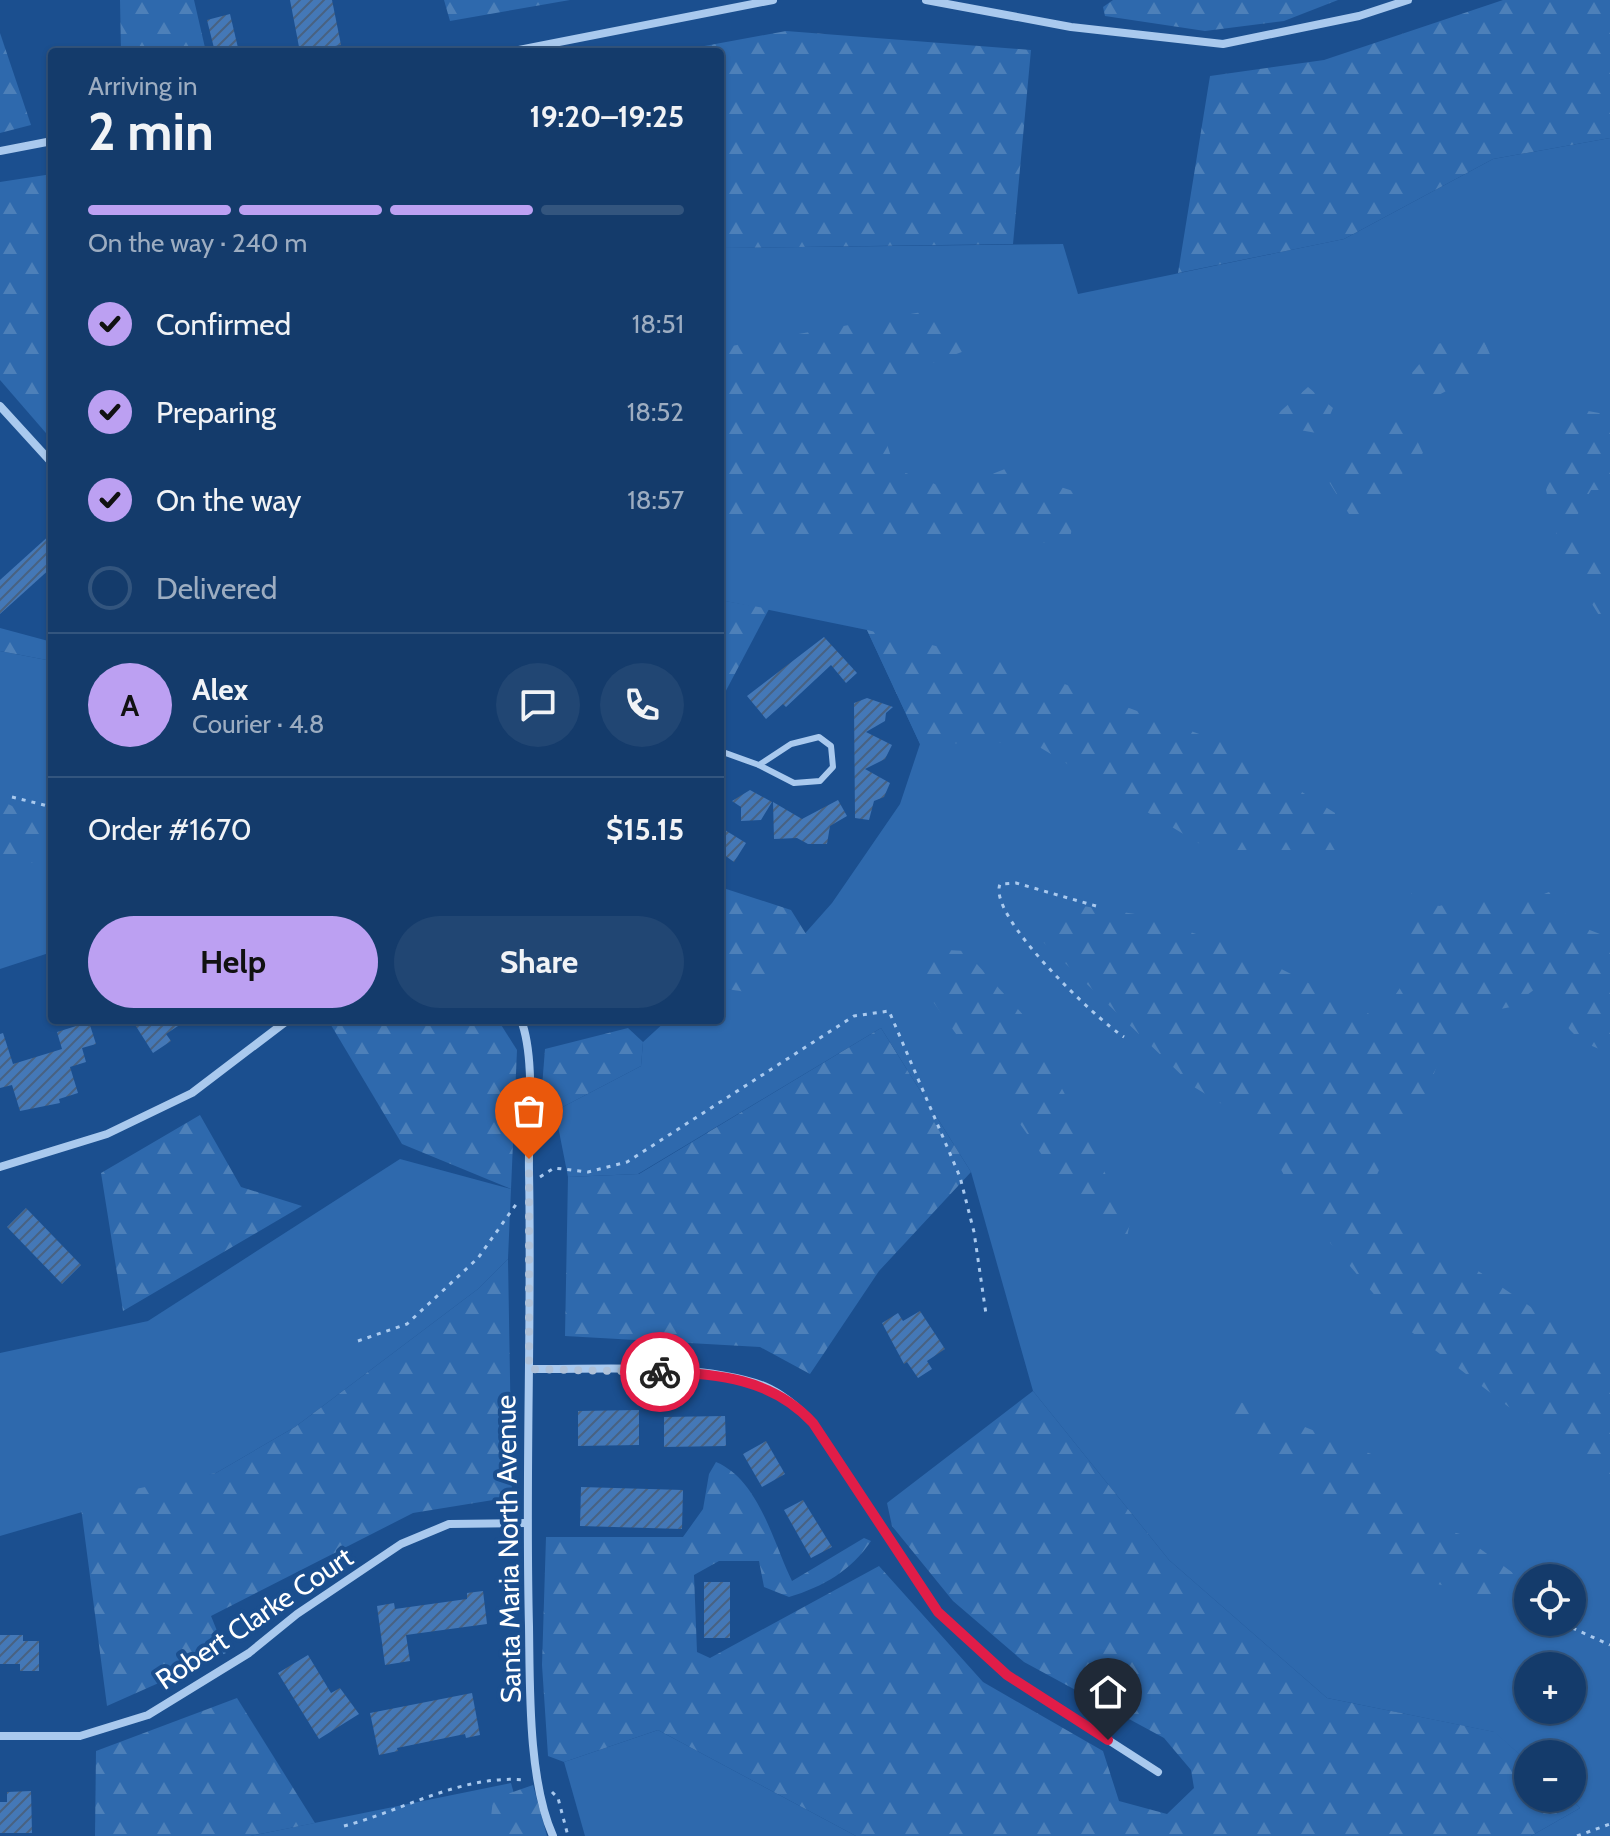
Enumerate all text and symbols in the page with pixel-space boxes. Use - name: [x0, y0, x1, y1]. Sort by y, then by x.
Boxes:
- text: Arriving in: [88, 70, 198, 102]
- text: 19:20–19:25: [530, 98, 684, 135]
- text: 2 min: [88, 100, 214, 163]
- text: On the way · 240 m: [88, 227, 307, 259]
- icon: check: [88, 302, 132, 346]
- text: Confirmed: [156, 306, 291, 343]
- text: 18:51: [632, 308, 684, 340]
- icon: check: [88, 390, 132, 434]
- text: Preparing: [156, 394, 276, 431]
- text: 18:52: [627, 396, 684, 428]
- icon: check: [88, 478, 132, 522]
- text: On the way: [156, 482, 301, 519]
- text: 18:57: [627, 484, 684, 516]
- text: Delivered: [156, 570, 277, 607]
- button: chat: [496, 663, 580, 747]
- button: phone: [600, 663, 684, 747]
- text: Alex: [192, 671, 248, 708]
- text: A: [121, 687, 139, 724]
- text: Courier · 4.8: [192, 708, 325, 740]
- text: Order #1670: [88, 811, 252, 848]
- text: $15.15: [606, 811, 684, 848]
- button: Help: [88, 916, 378, 1008]
- button: Share: [394, 916, 684, 1008]
- pin: [495, 1077, 563, 1159]
- icon: bag: [507, 1089, 551, 1133]
- courier: [620, 1332, 700, 1412]
- icon: bike: [638, 1350, 682, 1394]
- street label: Santa Maria North Avenue: [488, 1395, 528, 1703]
- street label: Robert Clarke Court: [149, 1540, 359, 1696]
- map controls: [1514, 1564, 1586, 1812]
- button: locate: [1514, 1564, 1586, 1636]
- button: +: [1514, 1652, 1586, 1724]
- pin: [1074, 1658, 1142, 1740]
- icon: home: [1086, 1670, 1130, 1714]
- button: −: [1514, 1740, 1586, 1812]

